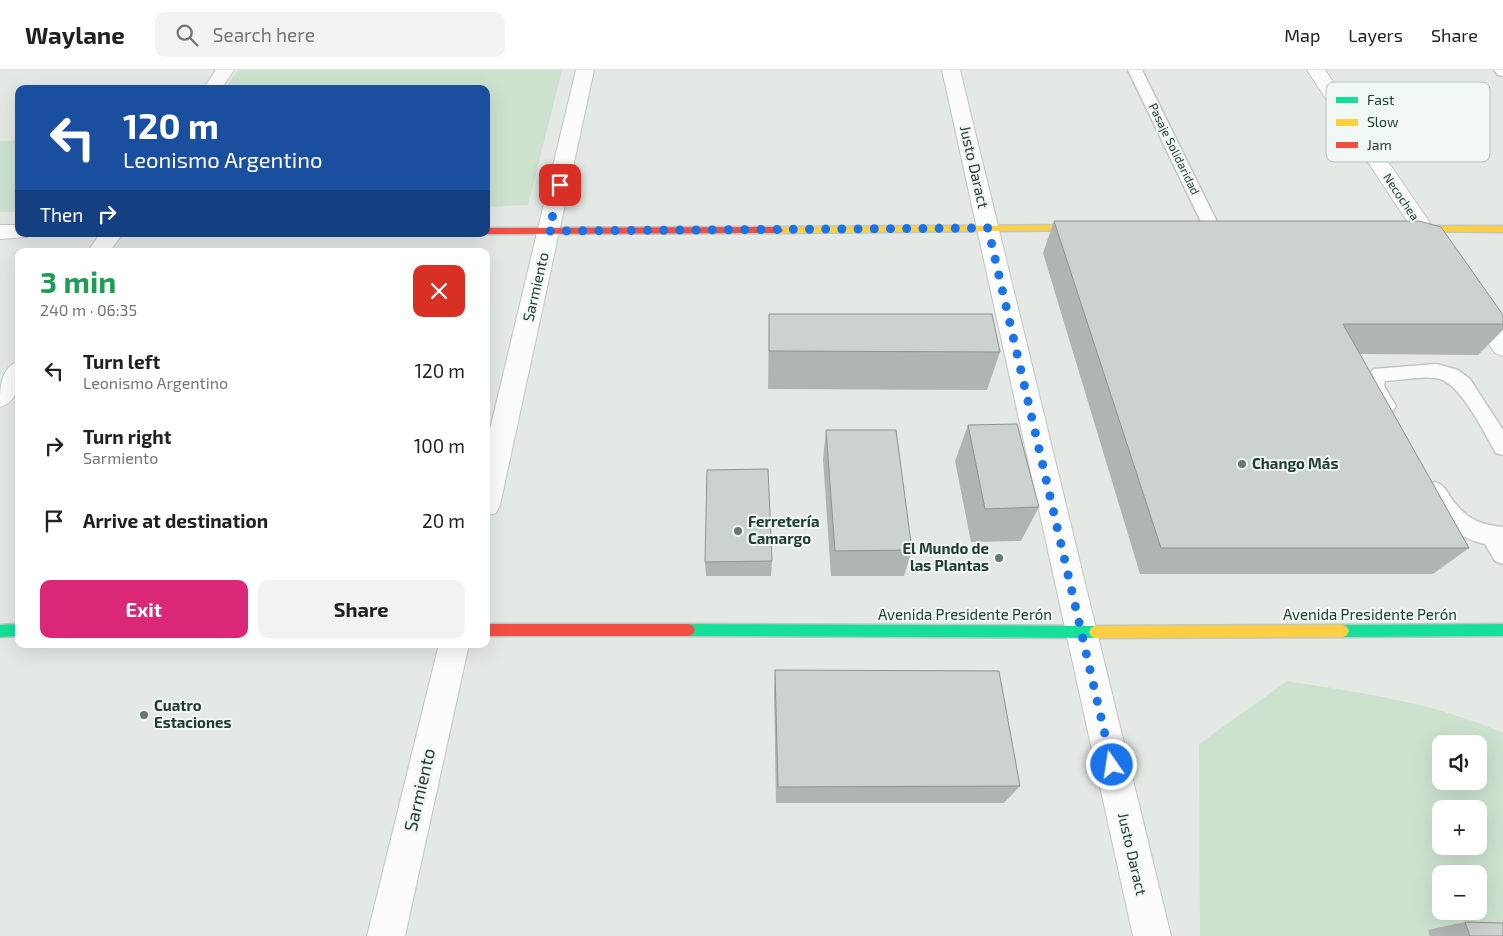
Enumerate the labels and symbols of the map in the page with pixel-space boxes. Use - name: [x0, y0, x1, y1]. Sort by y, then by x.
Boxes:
- legend: [1326, 82, 1490, 162]
- text: Fast: [1367, 91, 1394, 108]
- street label: Pasaje Solidaridad: [1146, 101, 1203, 197]
- text: Slow: [1367, 113, 1399, 130]
- street label: Justo Daract: [957, 124, 993, 210]
- text: Jam: [1367, 136, 1392, 153]
- pin: [539, 164, 581, 206]
- street label: Necochea: [1381, 170, 1423, 222]
- street label: Sarmiento: [518, 250, 552, 323]
- place label: Chango Más: [1252, 454, 1338, 472]
- marker: Chango Más: [1236, 458, 1248, 470]
- place label: Ferretería Camargo: [748, 512, 819, 547]
- marker: Ferretería Camargo: [732, 525, 744, 537]
- place label: El Mundo de las Plantas: [902, 539, 989, 574]
- marker: El Mundo de las Plantas: [993, 552, 1005, 564]
- street label: Avenida Presidente Perón: [878, 605, 1052, 623]
- street label: Avenida Presidente Perón: [1283, 605, 1457, 623]
- place label: Cuatro Estaciones: [154, 696, 231, 731]
- marker: Cuatro Estaciones: [138, 709, 150, 721]
- position arrow: [1085, 738, 1137, 790]
- street label: Sarmiento: [399, 746, 439, 833]
- street label: Justo Daract: [1115, 811, 1151, 897]

